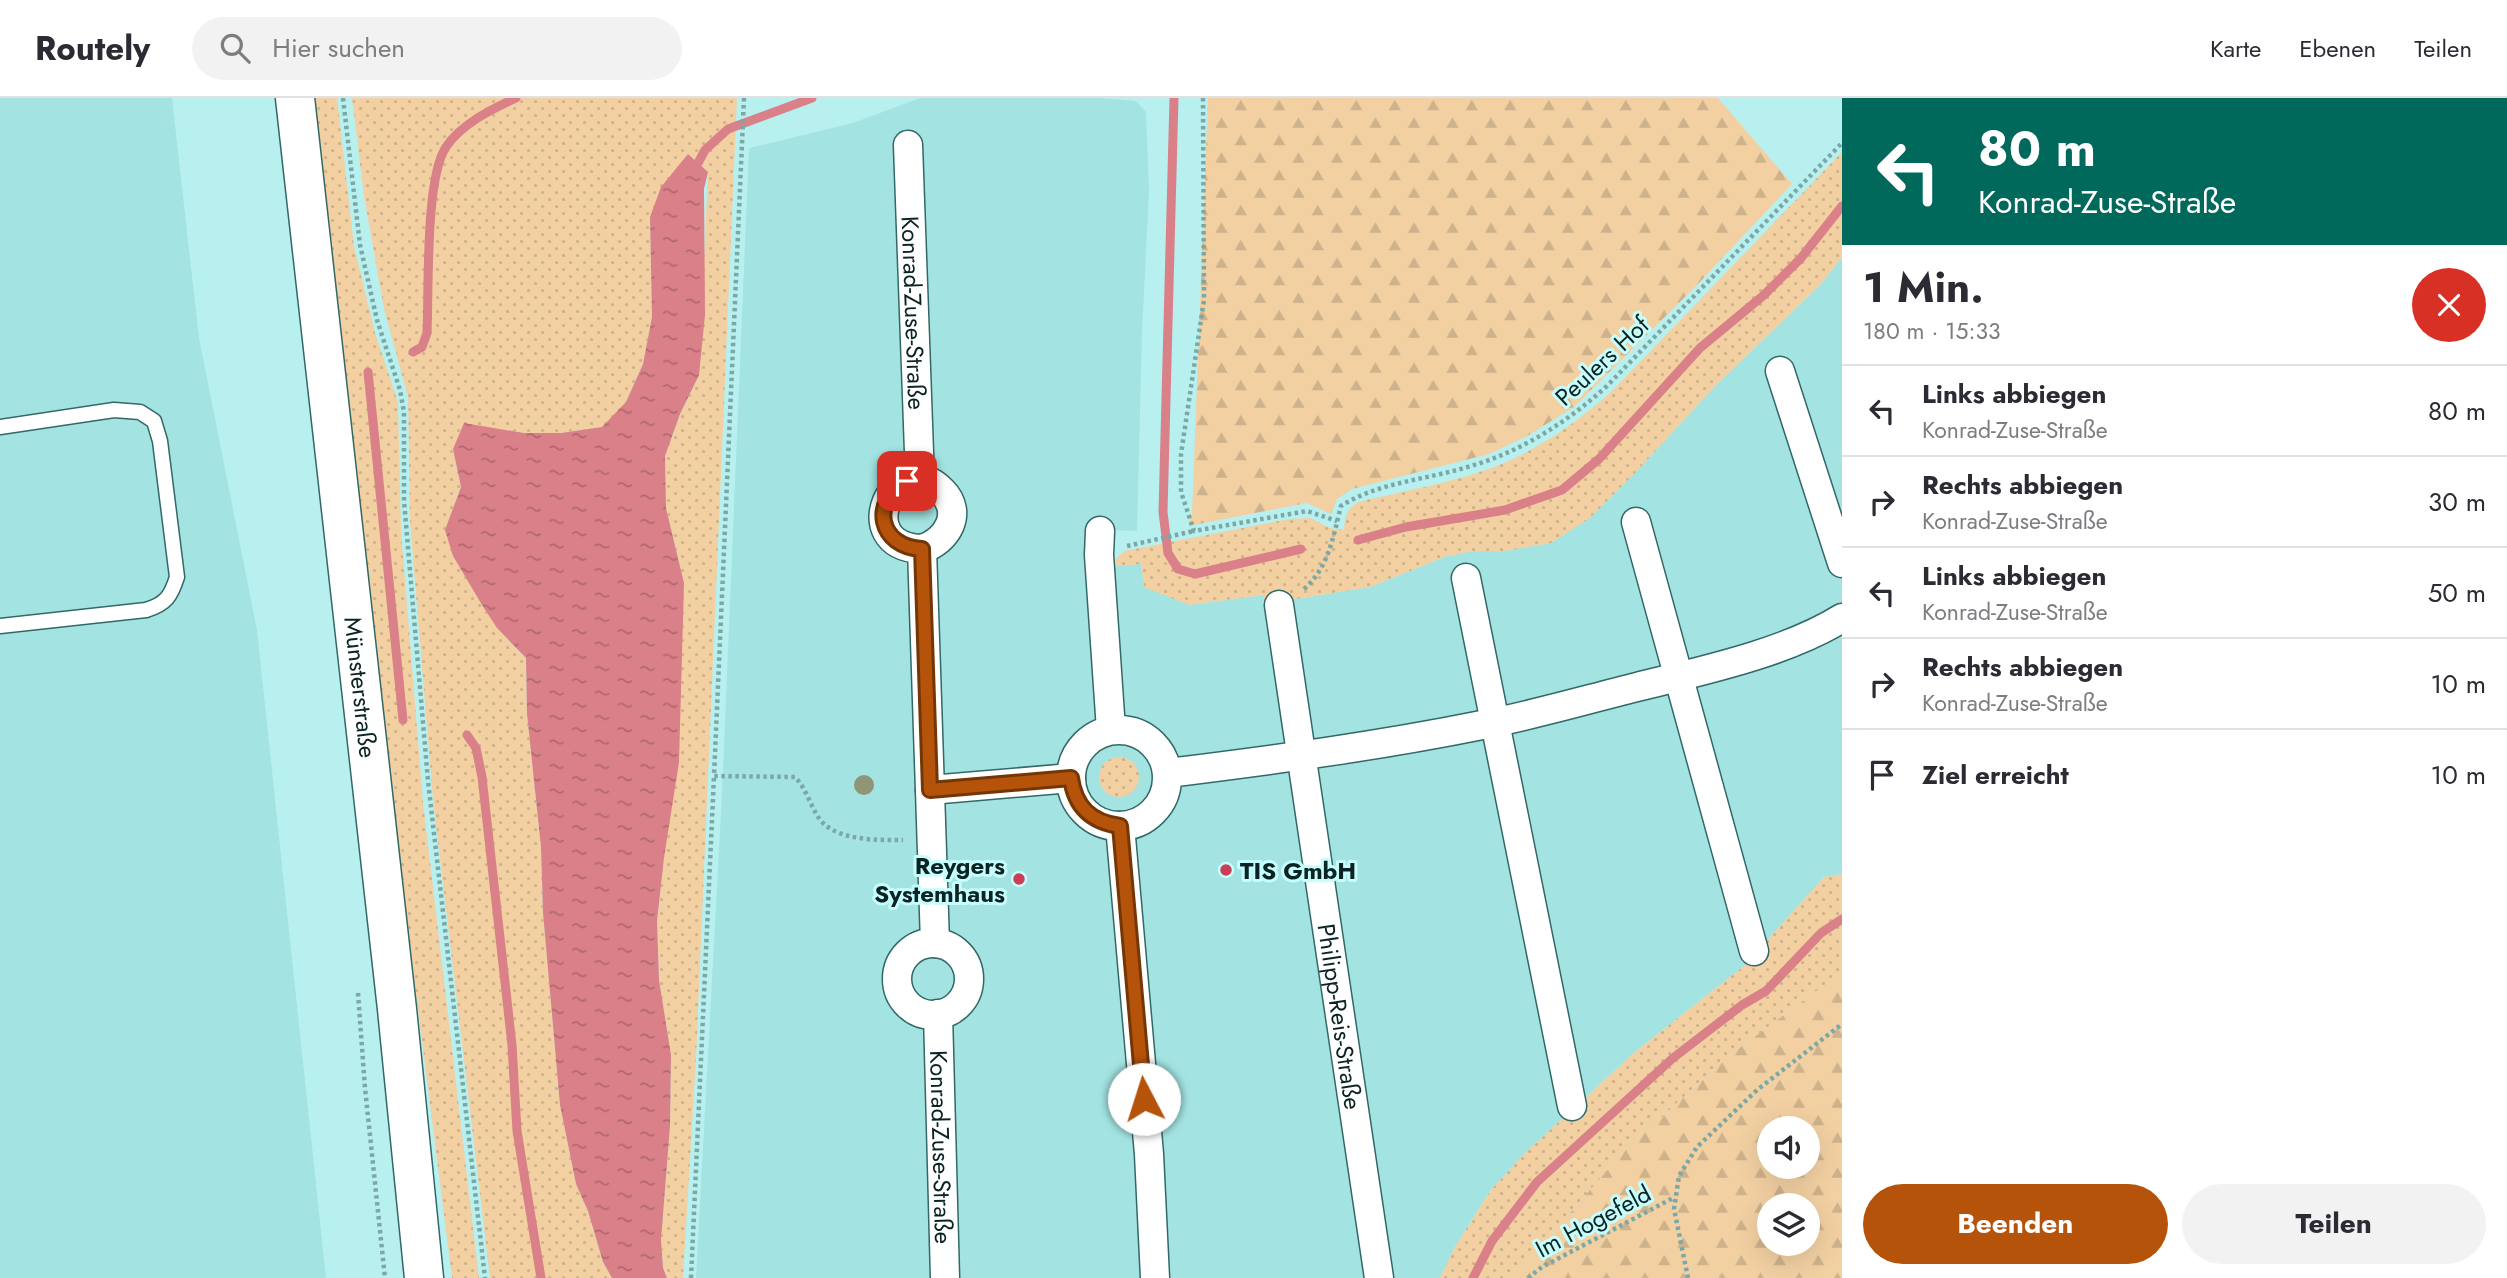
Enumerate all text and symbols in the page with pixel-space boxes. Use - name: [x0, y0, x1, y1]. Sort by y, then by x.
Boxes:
- search box: [192, 17, 682, 80]
- text: Routely: [35, 25, 150, 72]
- icon: search: [216, 29, 254, 67]
- text: Hier suchen: [272, 29, 405, 67]
- text: Karte: [2210, 31, 2261, 66]
- text: Ebenen: [2299, 31, 2376, 66]
- text: Teilen: [2414, 31, 2472, 66]
- text: 80 m: [1978, 114, 2096, 184]
- icon: left: [1863, 126, 1954, 217]
- text: Konrad-Zuse-Straße: [1978, 179, 2236, 225]
- street label: Konrad-Zuse-Straße: [893, 215, 935, 410]
- text: 1 Min.: [1863, 257, 1984, 318]
- button: close: [2412, 268, 2486, 342]
- street label: Peulers Hof: [1547, 307, 1658, 414]
- text: 180 m · 15:33: [1863, 314, 2001, 348]
- text: Links abbiegen: [1922, 375, 2106, 413]
- icon: left: [1863, 392, 1901, 430]
- text: 80 m: [2428, 392, 2486, 430]
- text: Konrad-Zuse-Straße: [1922, 413, 2108, 447]
- pin: [877, 451, 937, 511]
- icon: arrive: [888, 462, 926, 500]
- text: Rechts abbiegen: [1922, 466, 2123, 504]
- icon: right: [1863, 483, 1901, 521]
- text: 30 m: [2428, 483, 2486, 521]
- text: Konrad-Zuse-Straße: [1922, 504, 2108, 538]
- text: Links abbiegen: [1922, 557, 2106, 595]
- icon: left: [1863, 574, 1901, 612]
- text: 50 m: [2428, 574, 2486, 612]
- text: Konrad-Zuse-Straße: [1922, 595, 2108, 629]
- street label: Münsterstraße: [336, 615, 386, 760]
- text: Rechts abbiegen: [1922, 648, 2123, 686]
- icon: right: [1863, 665, 1901, 703]
- text: 10 m: [2431, 665, 2486, 703]
- text: Konrad-Zuse-Straße: [1922, 686, 2108, 720]
- icon: arrive: [1863, 756, 1901, 794]
- text: Ziel erreicht: [1922, 756, 2069, 794]
- text: 10 m: [2431, 756, 2486, 794]
- place label: Reygers Systemhaus: [874, 848, 1005, 911]
- place label: TIS GmbH: [1240, 853, 1356, 888]
- marker: TIS GmbH: [1218, 862, 1234, 878]
- marker: Reygers Systemhaus: [1011, 871, 1027, 887]
- street label: Philipp-Reis-Straße: [1309, 921, 1371, 1112]
- street label: Konrad-Zuse-Straße: [921, 1050, 962, 1244]
- position arrow: [1107, 1062, 1181, 1136]
- map controls: [1757, 1116, 1820, 1256]
- button: sound: [1757, 1116, 1820, 1179]
- street label: Im Hogefeld: [1529, 1176, 1657, 1266]
- button: Beenden: [1863, 1184, 2168, 1264]
- button: Teilen: [2182, 1184, 2486, 1264]
- button: layers: [1757, 1193, 1820, 1256]

